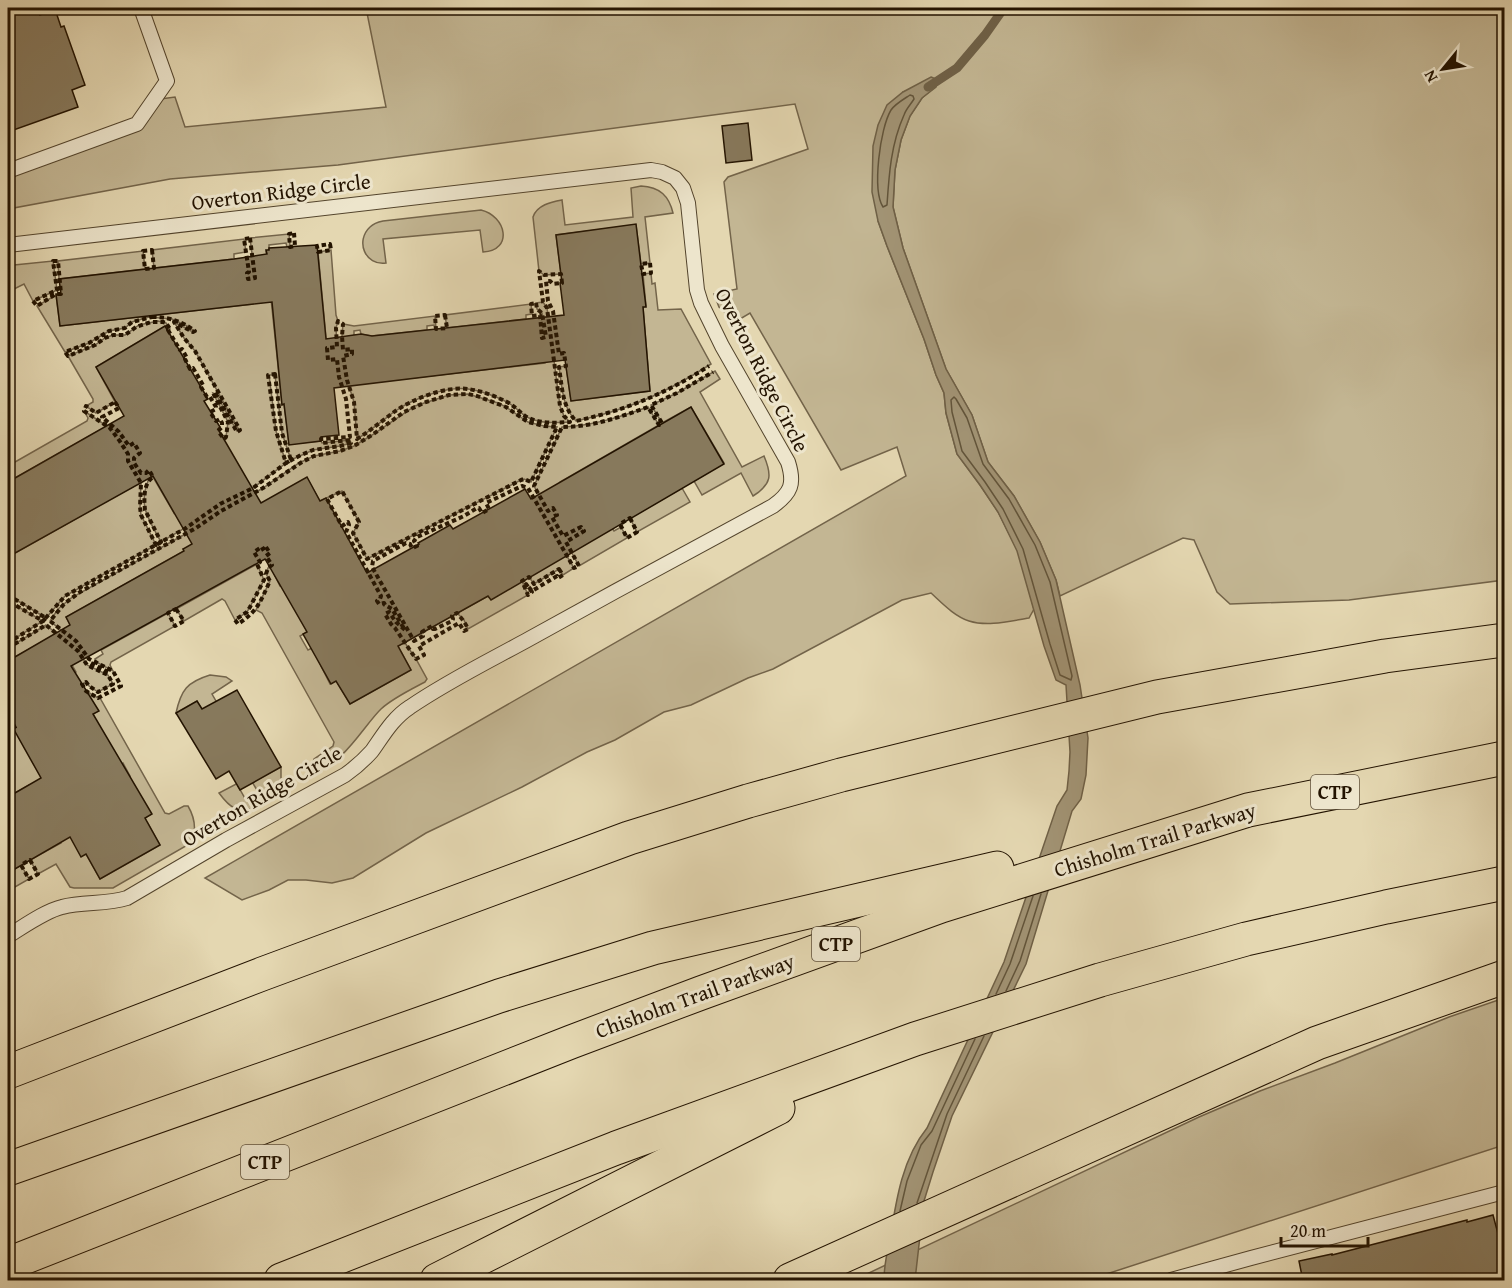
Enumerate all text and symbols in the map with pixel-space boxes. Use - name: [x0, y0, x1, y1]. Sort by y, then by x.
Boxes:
- north arrow: [1413, 39, 1473, 99]
- text: N: [1417, 66, 1443, 87]
- street label: Overton Ridge Circle: [190, 165, 372, 218]
- street label: Overton Ridge Circle: [708, 282, 817, 457]
- street label: Overton Ridge Circle: [176, 737, 348, 854]
- road number: CTP: [1311, 775, 1359, 809]
- street label: Chisholm Trail Parkway: [1050, 794, 1260, 885]
- road number: CTP: [812, 927, 860, 961]
- street label: Chisholm Trail Parkway: [591, 945, 799, 1046]
- road number: CTP: [241, 1145, 289, 1179]
- scale bar: [1281, 1210, 1368, 1248]
- text: 20 m: [1290, 1217, 1326, 1244]

